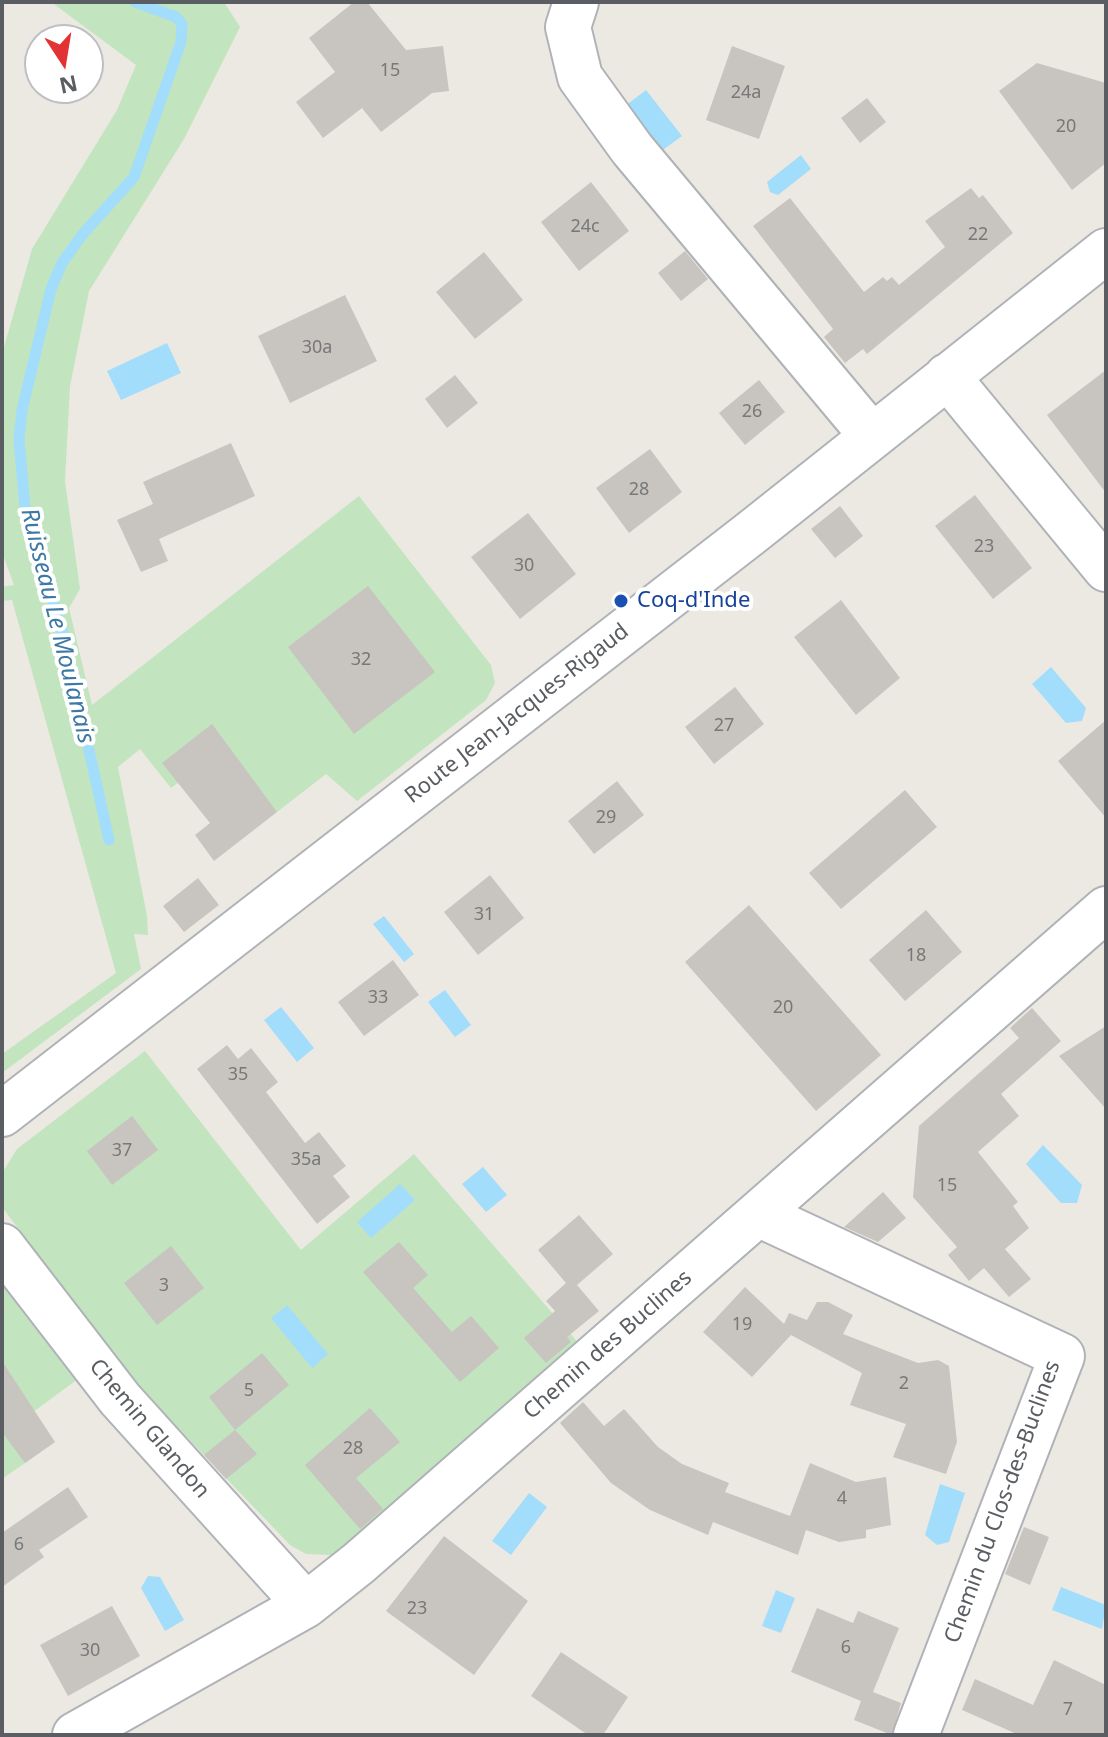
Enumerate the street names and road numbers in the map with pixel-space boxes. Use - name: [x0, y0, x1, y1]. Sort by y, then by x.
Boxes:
- street label: Route Jean-Jacques-Rigaud: [400, 618, 634, 810]
- street label: Chemin des Buclines: [519, 1265, 697, 1425]
- street label: Chemin Glandon: [83, 1354, 215, 1504]
- street label: Chemin du Clos-des-Buclines: [940, 1357, 1066, 1647]

